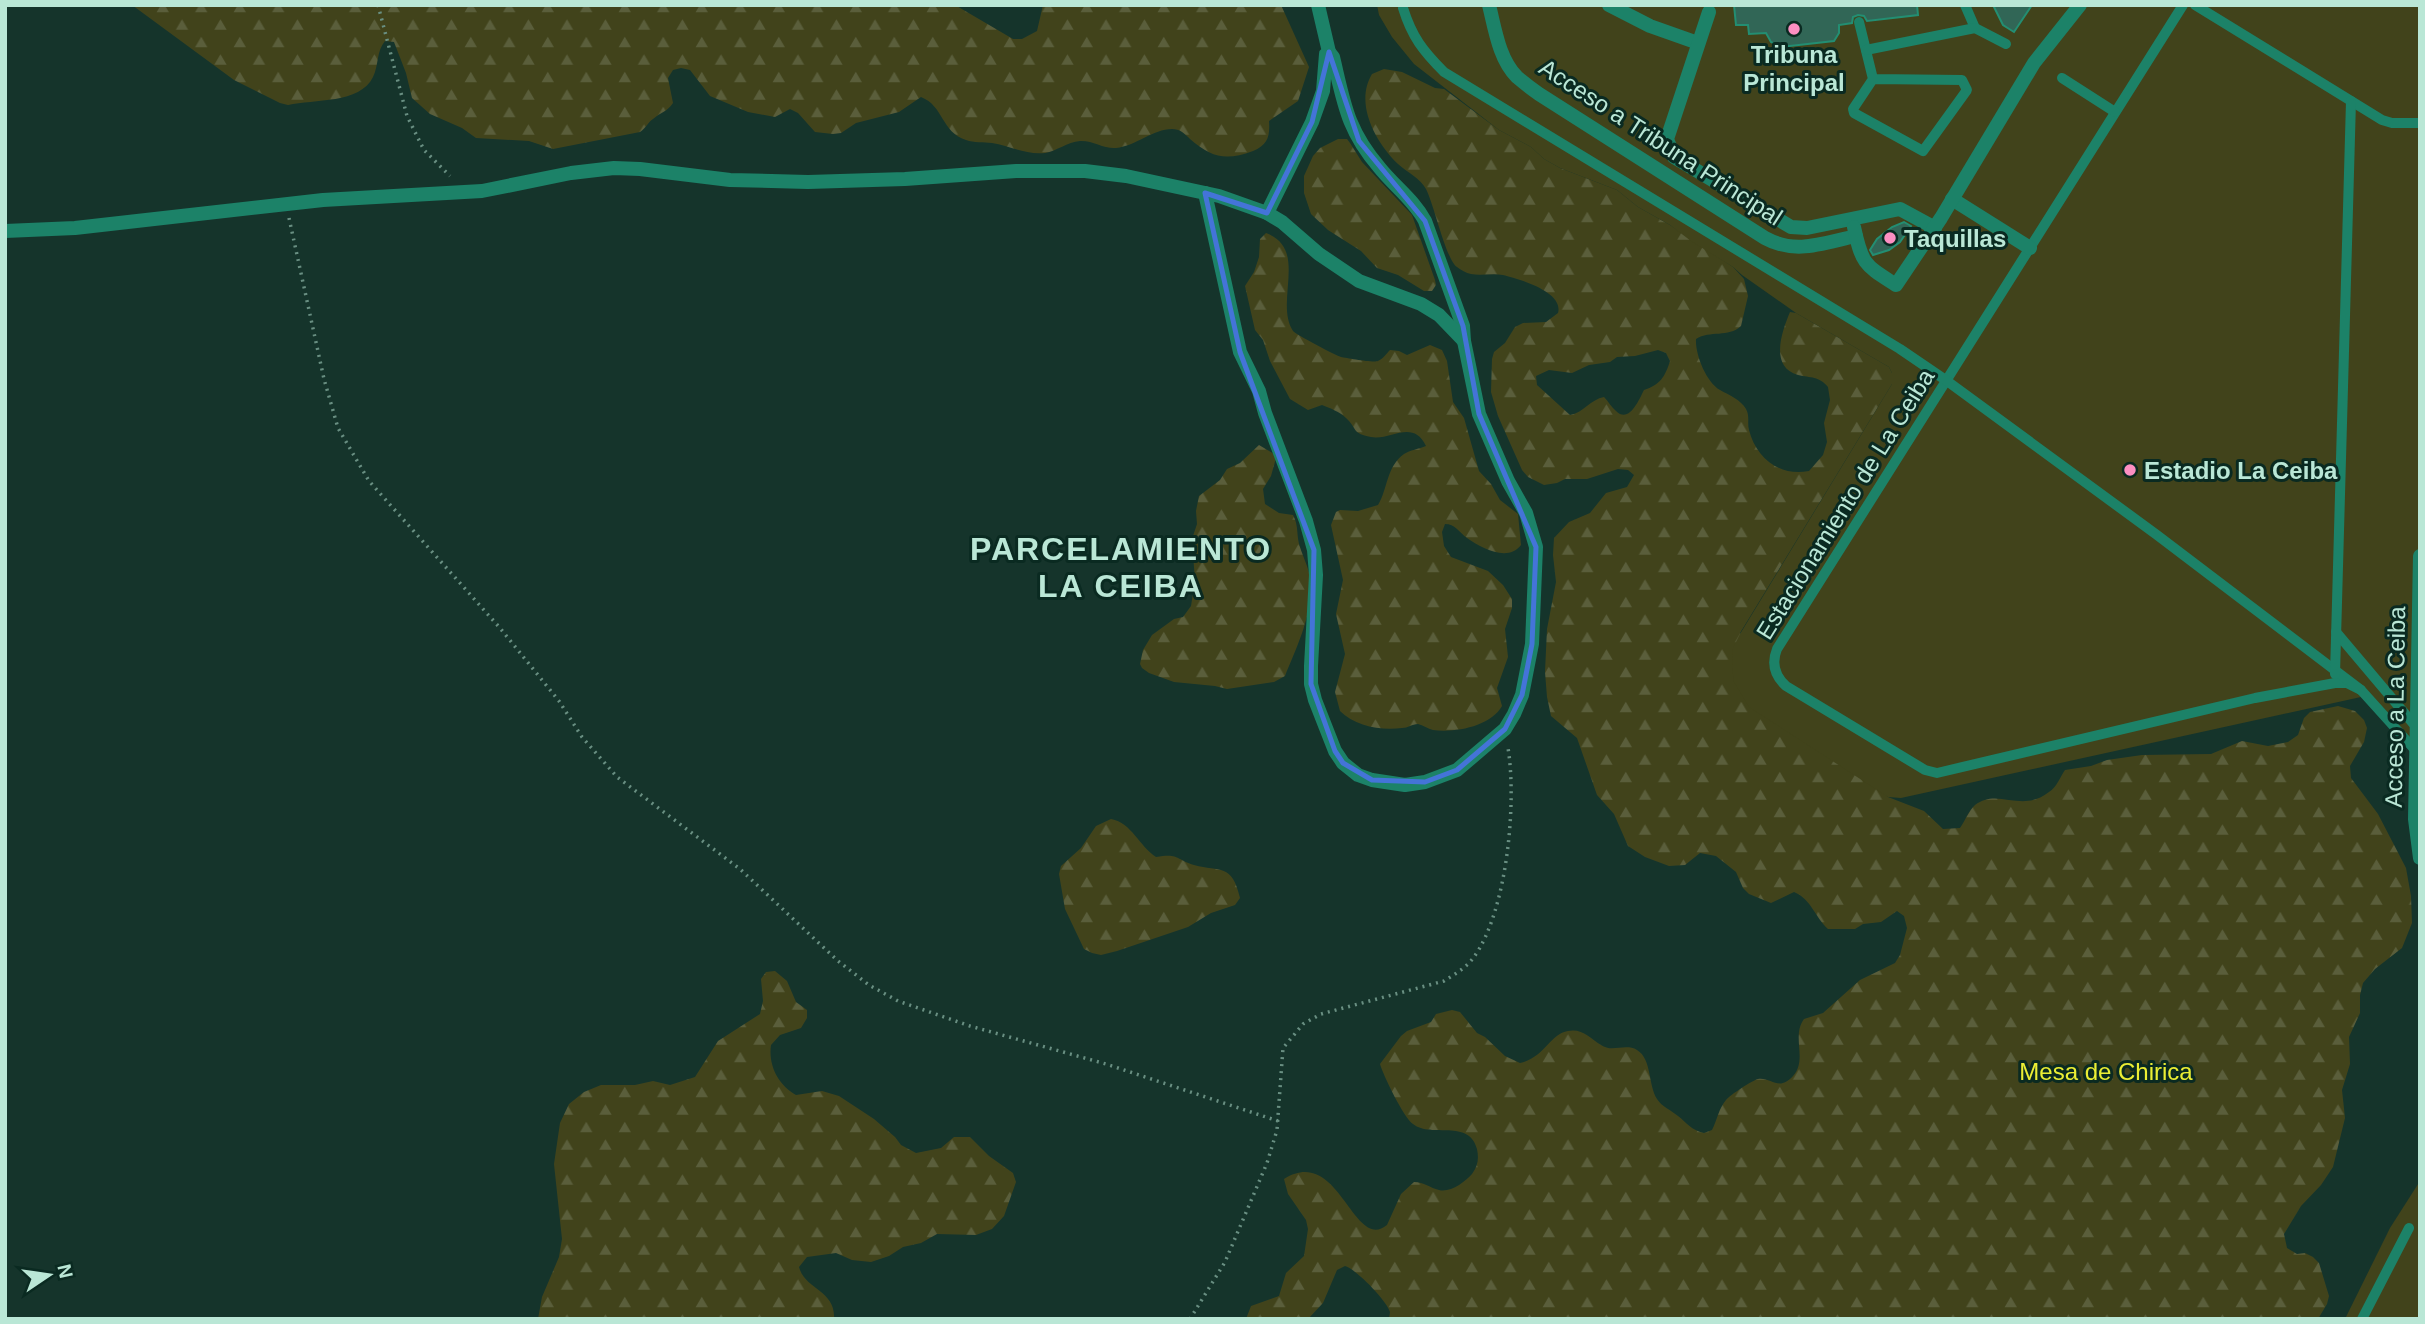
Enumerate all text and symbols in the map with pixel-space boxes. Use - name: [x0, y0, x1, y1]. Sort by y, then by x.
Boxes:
- marker: Tribuna Principal: [1786, 21, 1802, 37]
- place label: Tribuna Principal: [1743, 41, 1845, 96]
- street label: Acceso a Tribuna Principal: [1534, 53, 1788, 231]
- place label: Taquillas: [1904, 225, 2006, 252]
- marker: Taquillas: [1882, 230, 1898, 246]
- street label: Estacionamiento de La Ceiba: [1750, 363, 1940, 644]
- place label: Estadio La Ceiba: [2144, 457, 2338, 484]
- marker: Estadio La Ceiba: [2122, 462, 2138, 478]
- district label: PARCELAMIENTO LA CEIBA: [970, 531, 1272, 604]
- street label: Acceso a La Ceiba: [2380, 605, 2410, 808]
- park label: Mesa de Chirica: [2019, 1058, 2193, 1085]
- north arrow: [14, 1240, 84, 1310]
- text: N: [53, 1262, 77, 1280]

